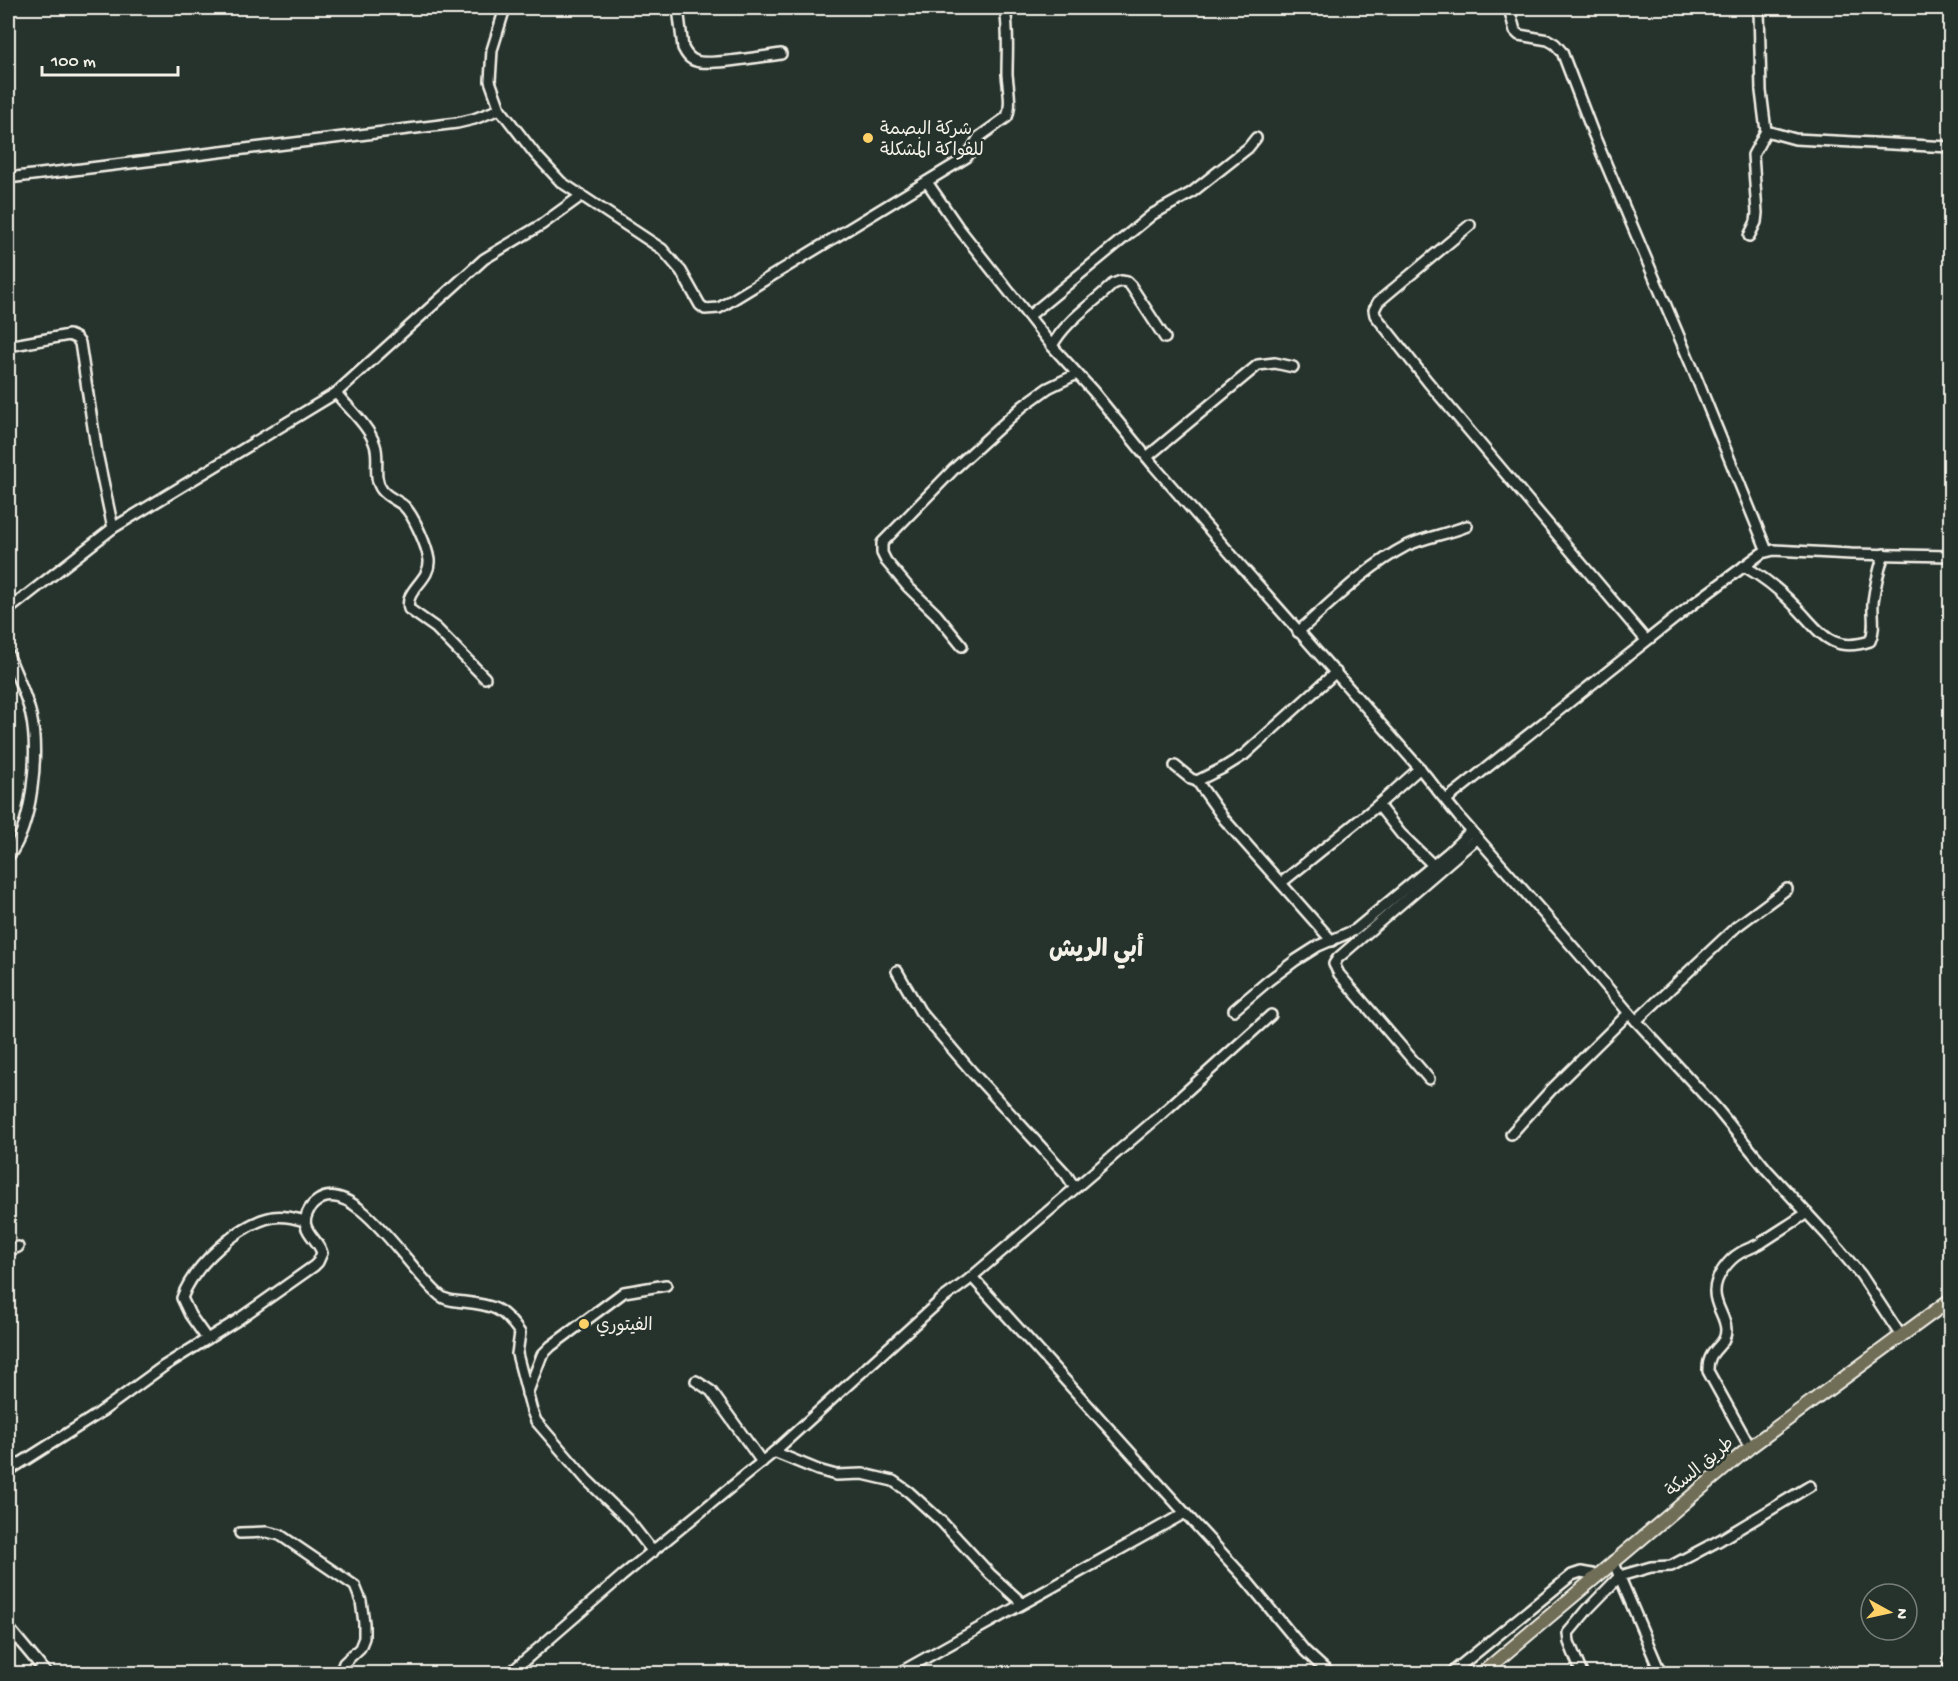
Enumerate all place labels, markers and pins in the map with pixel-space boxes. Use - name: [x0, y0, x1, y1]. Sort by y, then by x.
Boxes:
- place label: شركة البصمة للفواكة المشكلة: [880, 120, 984, 162]
- marker: شركة البصمة للفواكة المشكلة: [861, 131, 875, 145]
- place label: الفيتوري: [596, 1316, 653, 1337]
- marker: الفيتوري: [577, 1317, 591, 1331]

